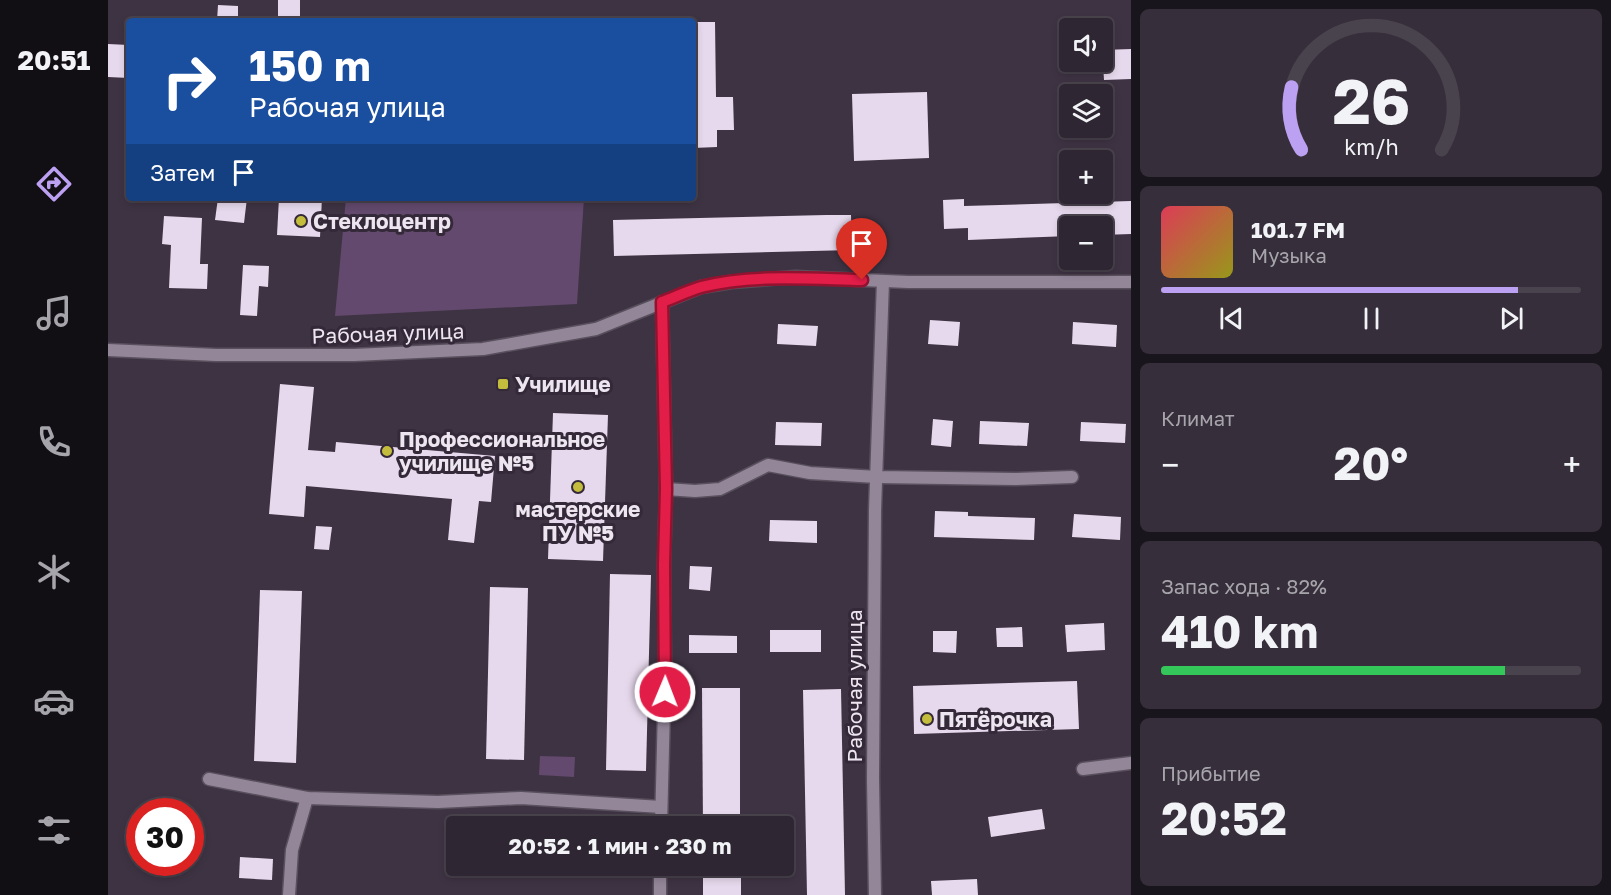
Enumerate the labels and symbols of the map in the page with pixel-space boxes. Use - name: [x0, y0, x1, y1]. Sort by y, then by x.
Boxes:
- place label: Стеклоцентр: [313, 208, 451, 234]
- marker: Стеклоцентр: [294, 214, 308, 228]
- pin: [836, 218, 887, 280]
- street label: Рабочая улица: [311, 317, 465, 349]
- place label: Училище: [515, 371, 611, 397]
- marker: Училище: [496, 377, 510, 391]
- place label: Профессиональное училище №5: [399, 426, 605, 476]
- marker: Профессиональное училище №5: [380, 444, 394, 458]
- marker: мастерские ПУ №5: [571, 480, 585, 494]
- place label: мастерские ПУ №5: [516, 496, 640, 546]
- street label: Рабочая улица: [841, 610, 867, 762]
- position arrow: [633, 660, 697, 724]
- place label: Пятёрочка: [939, 706, 1052, 732]
- marker: Пятёрочка: [920, 712, 934, 726]
- speed limit sign: 30: [126, 798, 204, 876]

